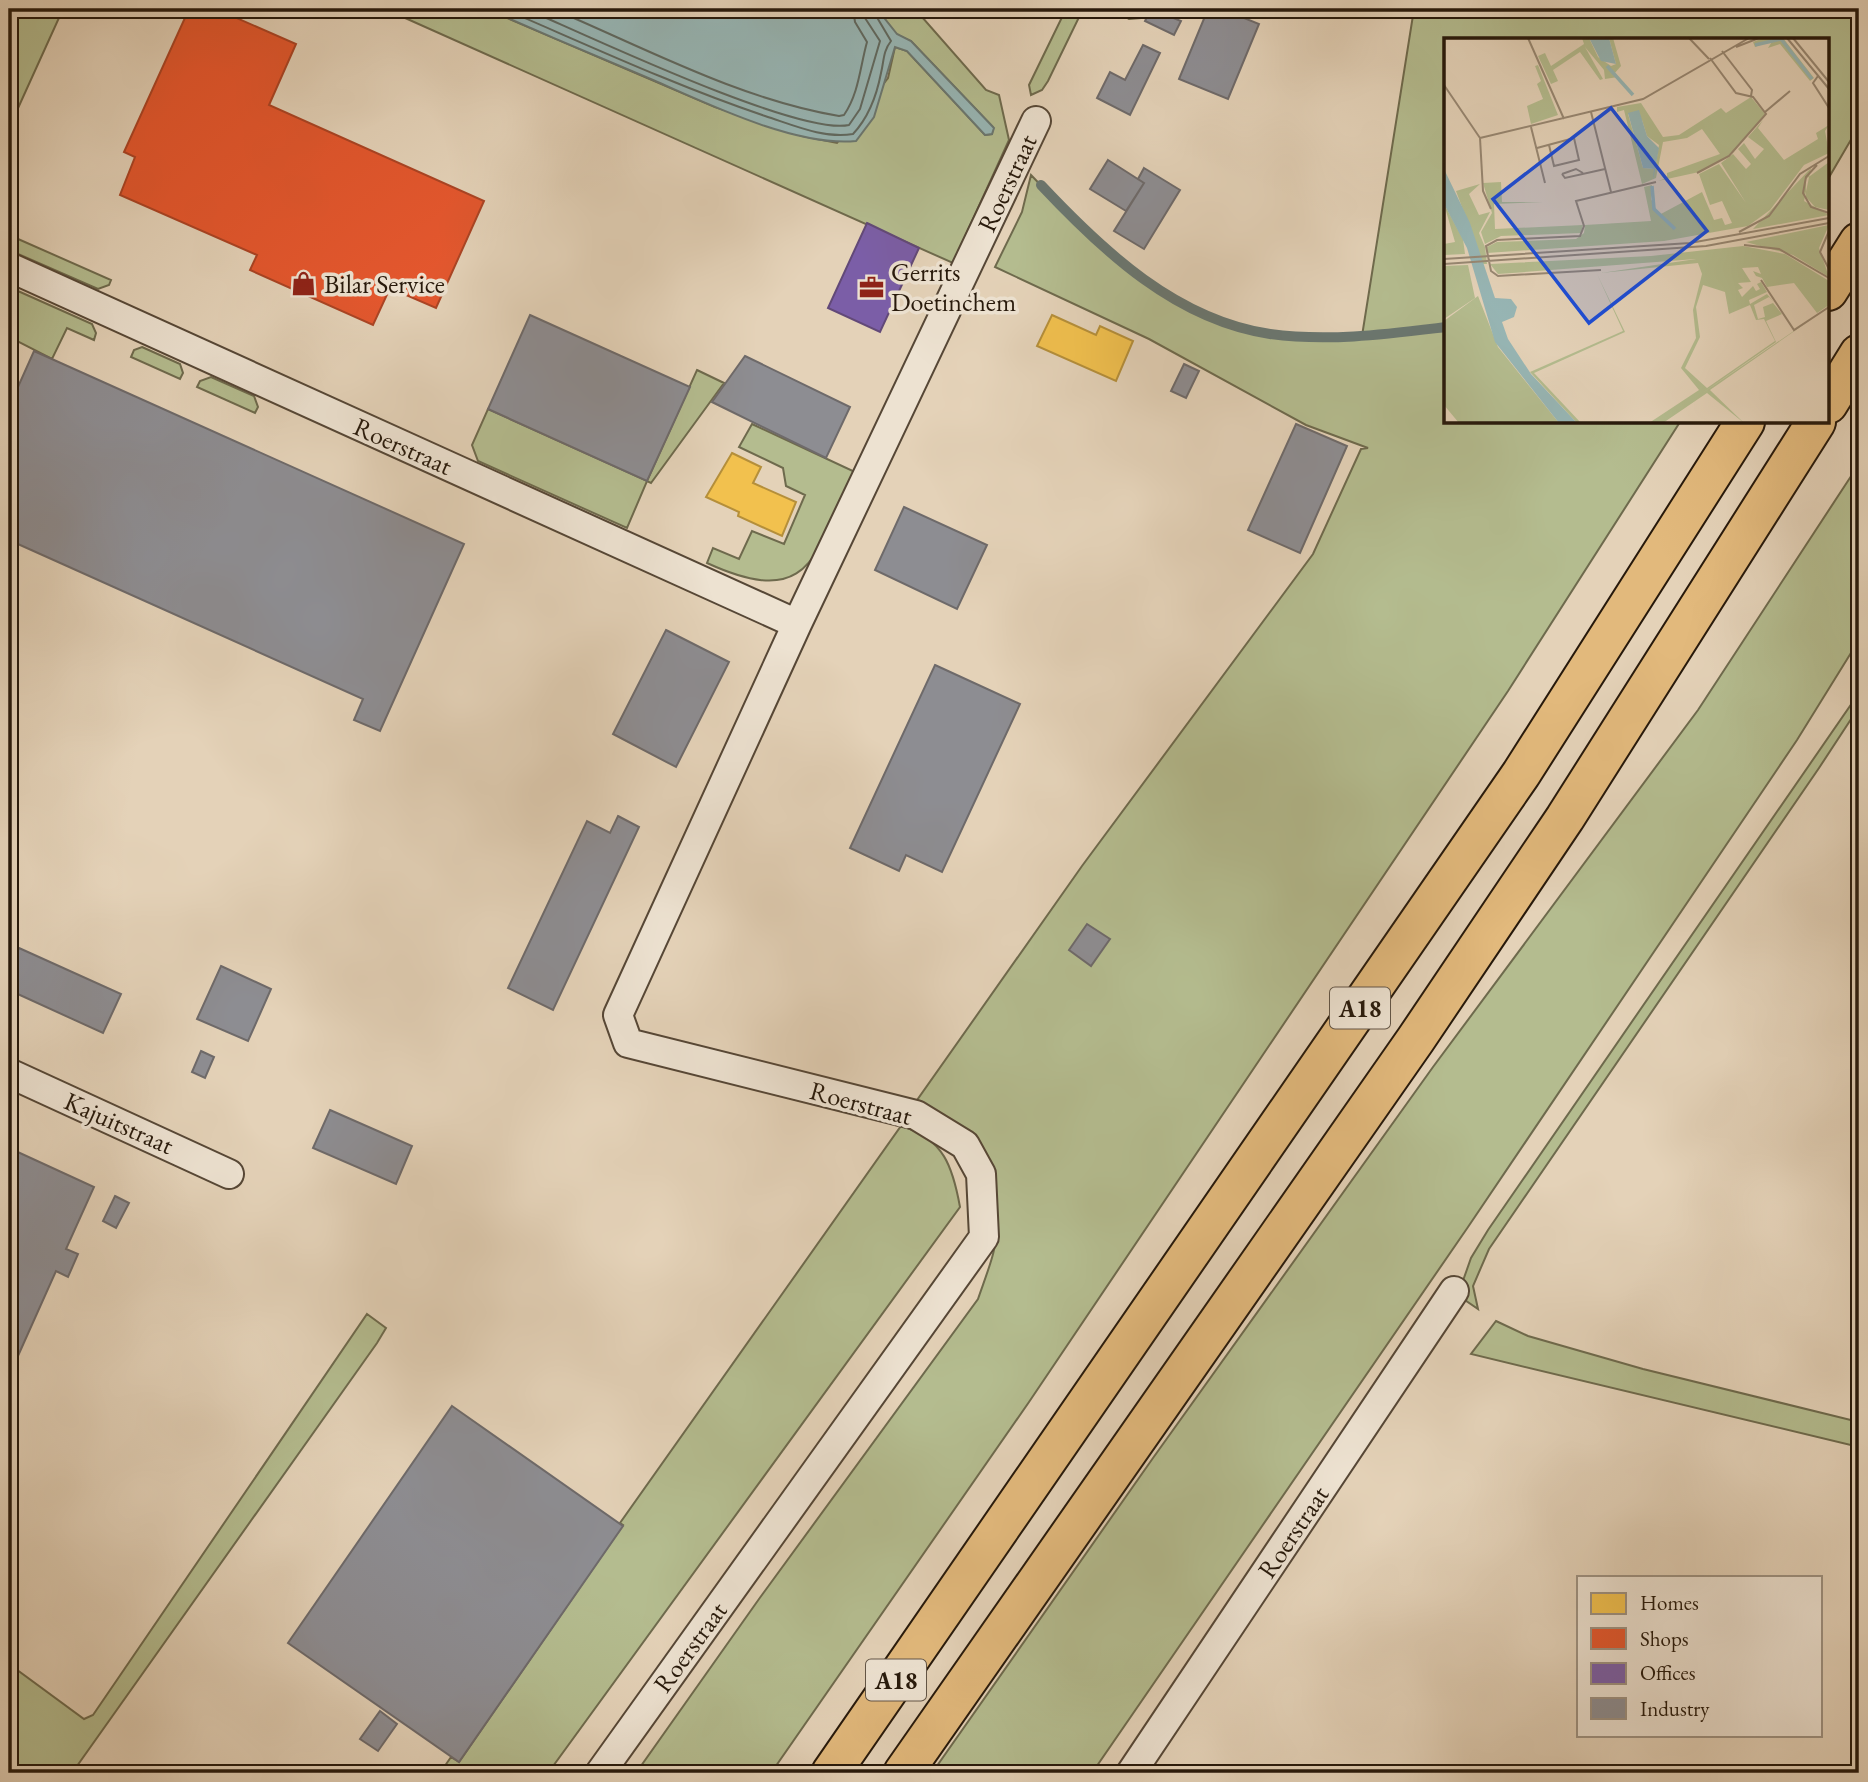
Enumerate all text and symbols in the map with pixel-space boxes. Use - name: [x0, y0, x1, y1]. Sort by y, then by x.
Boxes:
- inset map: [1444, 38, 1829, 424]
- street label: Roerstraat: [970, 129, 1044, 237]
- place label: Gerrits Doetinchem: [891, 255, 1016, 319]
- place label: Bilar Service: [324, 267, 445, 301]
- shop icon: Bilar Service: [290, 270, 318, 298]
- office icon: Gerrits Doetinchem: [857, 273, 885, 301]
- street label: Roerstraat: [348, 409, 458, 483]
- road number: A18: [1330, 988, 1390, 1028]
- street label: Roerstraat: [806, 1073, 916, 1133]
- street label: Kajuitstraat: [59, 1084, 179, 1162]
- street label: Roerstraat: [1250, 1479, 1336, 1585]
- legend: [1577, 1576, 1822, 1736]
- text: Homes: [1640, 1589, 1699, 1616]
- street label: Roerstraat: [646, 1595, 734, 1699]
- text: Shops: [1640, 1625, 1689, 1652]
- text: Offices: [1640, 1659, 1696, 1686]
- road number: A18: [866, 1660, 926, 1700]
- text: Industry: [1640, 1695, 1710, 1722]

